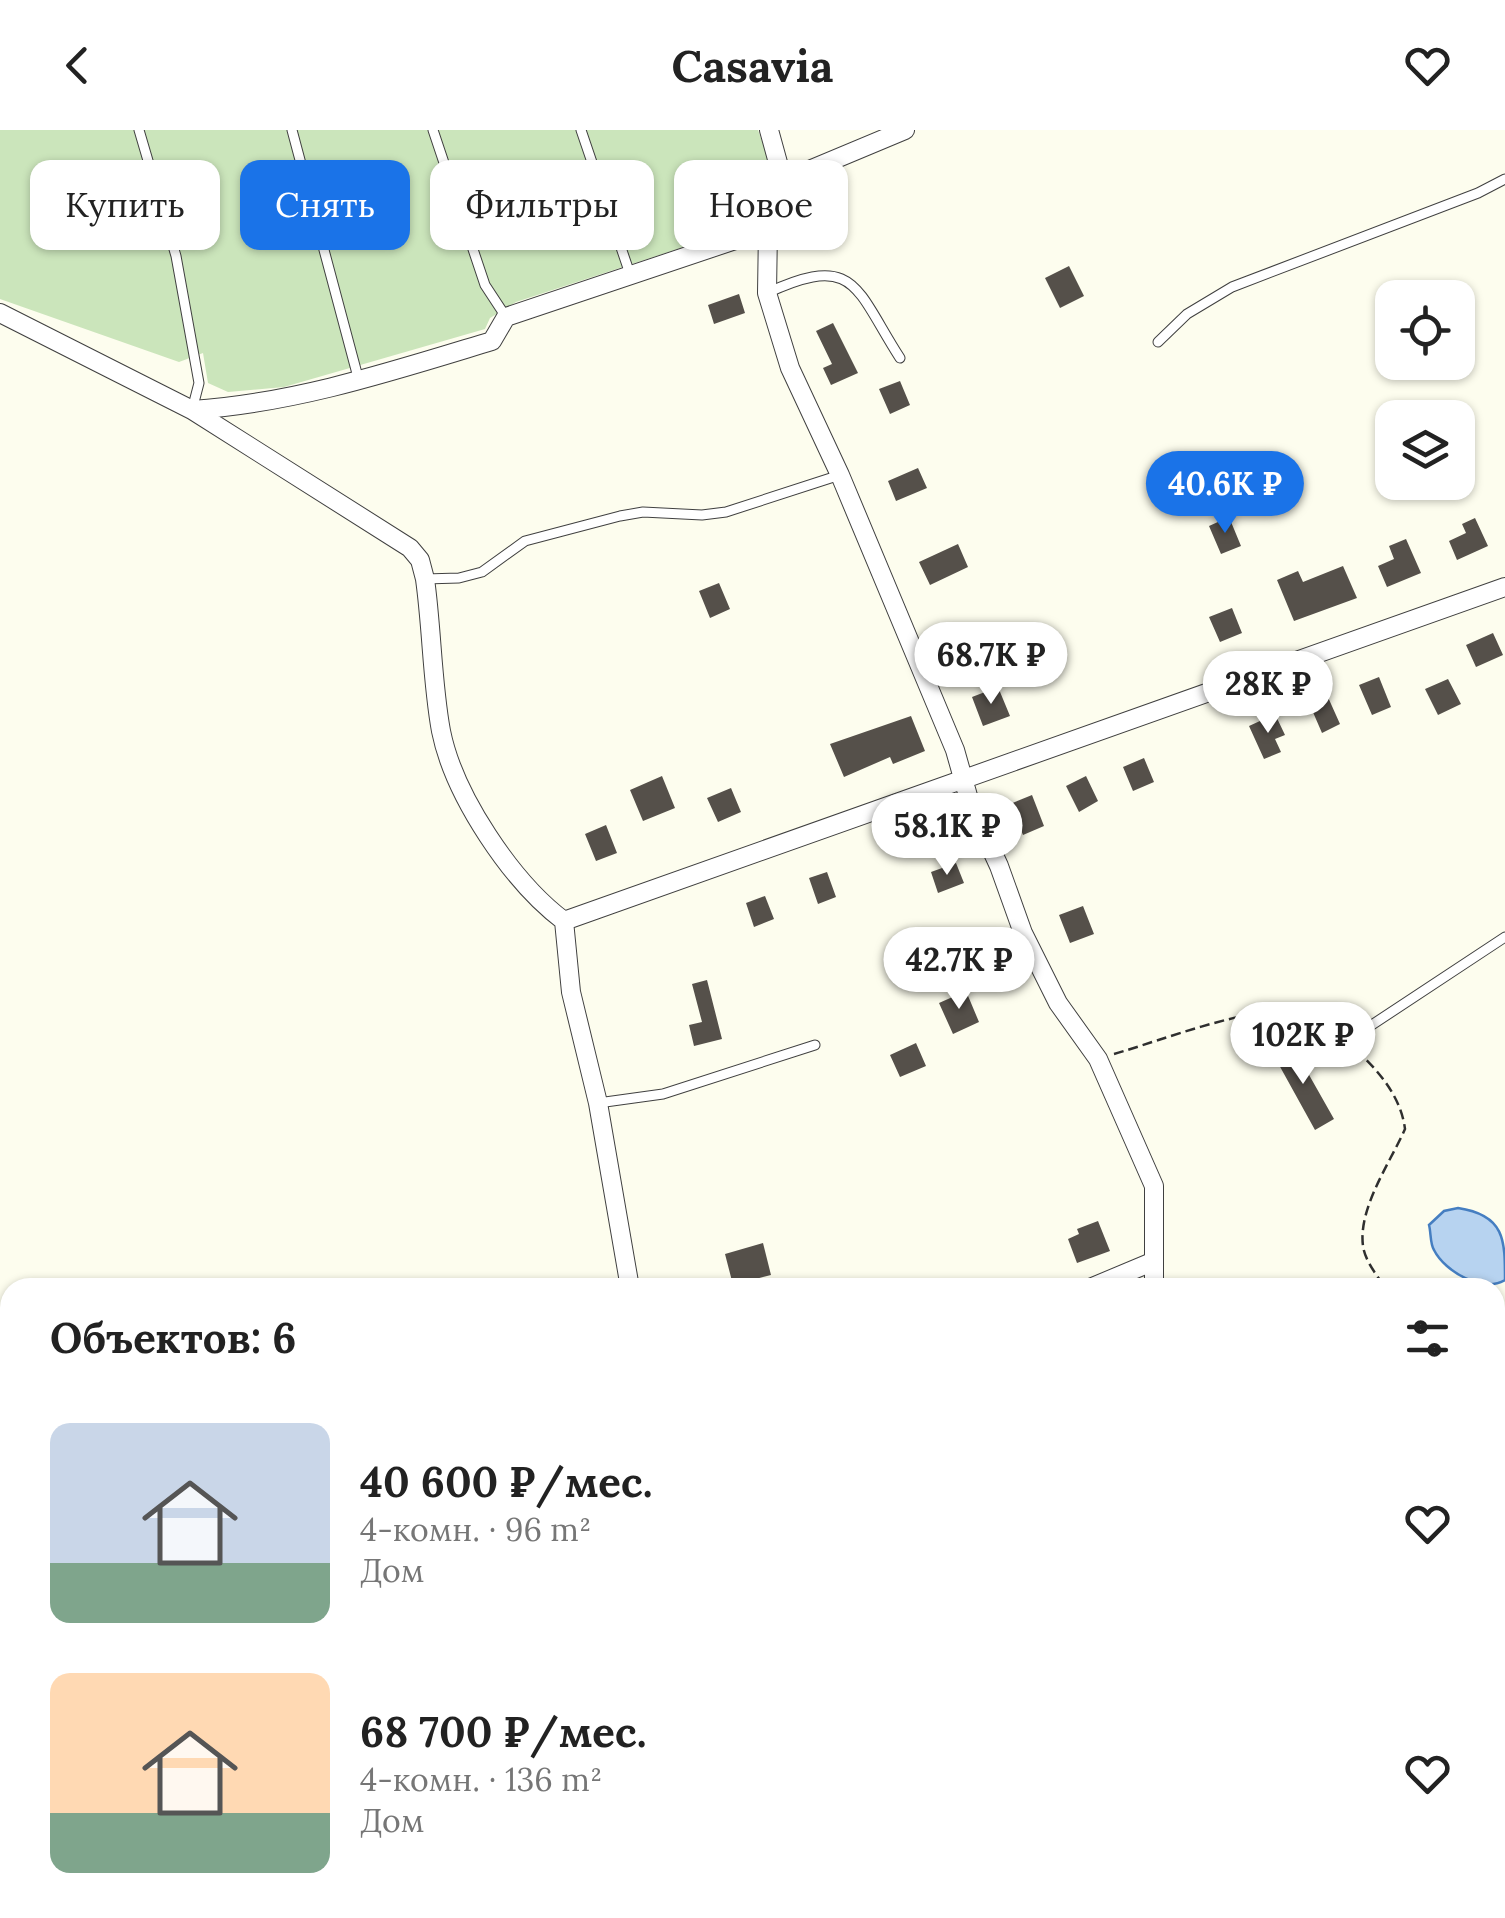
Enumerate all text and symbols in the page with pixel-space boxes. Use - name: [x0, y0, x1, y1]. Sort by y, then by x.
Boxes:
- text: Casavia: [672, 37, 833, 94]
- icon: back: [50, 38, 105, 93]
- icon: heart: [1400, 38, 1455, 93]
- chip: Купить: [30, 160, 220, 250]
- chip: Снять: [240, 160, 410, 250]
- chip: Фильтры: [430, 160, 654, 250]
- chip: Новое: [674, 160, 848, 250]
- map controls: [1375, 280, 1475, 500]
- button: locate: [1375, 280, 1475, 380]
- button: layers: [1375, 400, 1475, 500]
- pin: 40.6K ₽: [1133, 451, 1317, 536]
- text: 40.6K ₽: [1168, 463, 1282, 504]
- pin: 68.7K ₽: [899, 622, 1083, 707]
- text: 68.7K ₽: [936, 634, 1046, 675]
- pin: 28K ₽: [1198, 651, 1338, 736]
- text: 28K ₽: [1225, 663, 1311, 704]
- pin: 58.1K ₽: [855, 793, 1039, 878]
- text: 58.1K ₽: [893, 805, 1001, 846]
- pin: 42.7K ₽: [867, 927, 1051, 1012]
- text: 42.7K ₽: [905, 939, 1013, 980]
- pin: 102K ₽: [1222, 1002, 1384, 1087]
- text: 102K ₽: [1252, 1014, 1354, 1055]
- text: Объектов: 6: [50, 1311, 296, 1365]
- icon: filters: [1400, 1311, 1455, 1366]
- text: 40 600 ₽/мес.: [360, 1455, 652, 1509]
- icon: home: [130, 1463, 250, 1583]
- icon: heart: [1400, 1496, 1455, 1551]
- text: 4-комн. · 96 m²: [360, 1509, 591, 1550]
- text: Дом: [360, 1550, 424, 1591]
- text: 68 700 ₽/мес.: [360, 1705, 646, 1759]
- icon: home: [130, 1713, 250, 1833]
- icon: heart: [1400, 1746, 1455, 1801]
- text: 4-комн. · 136 m²: [360, 1759, 602, 1800]
- text: Дом: [360, 1800, 424, 1841]

